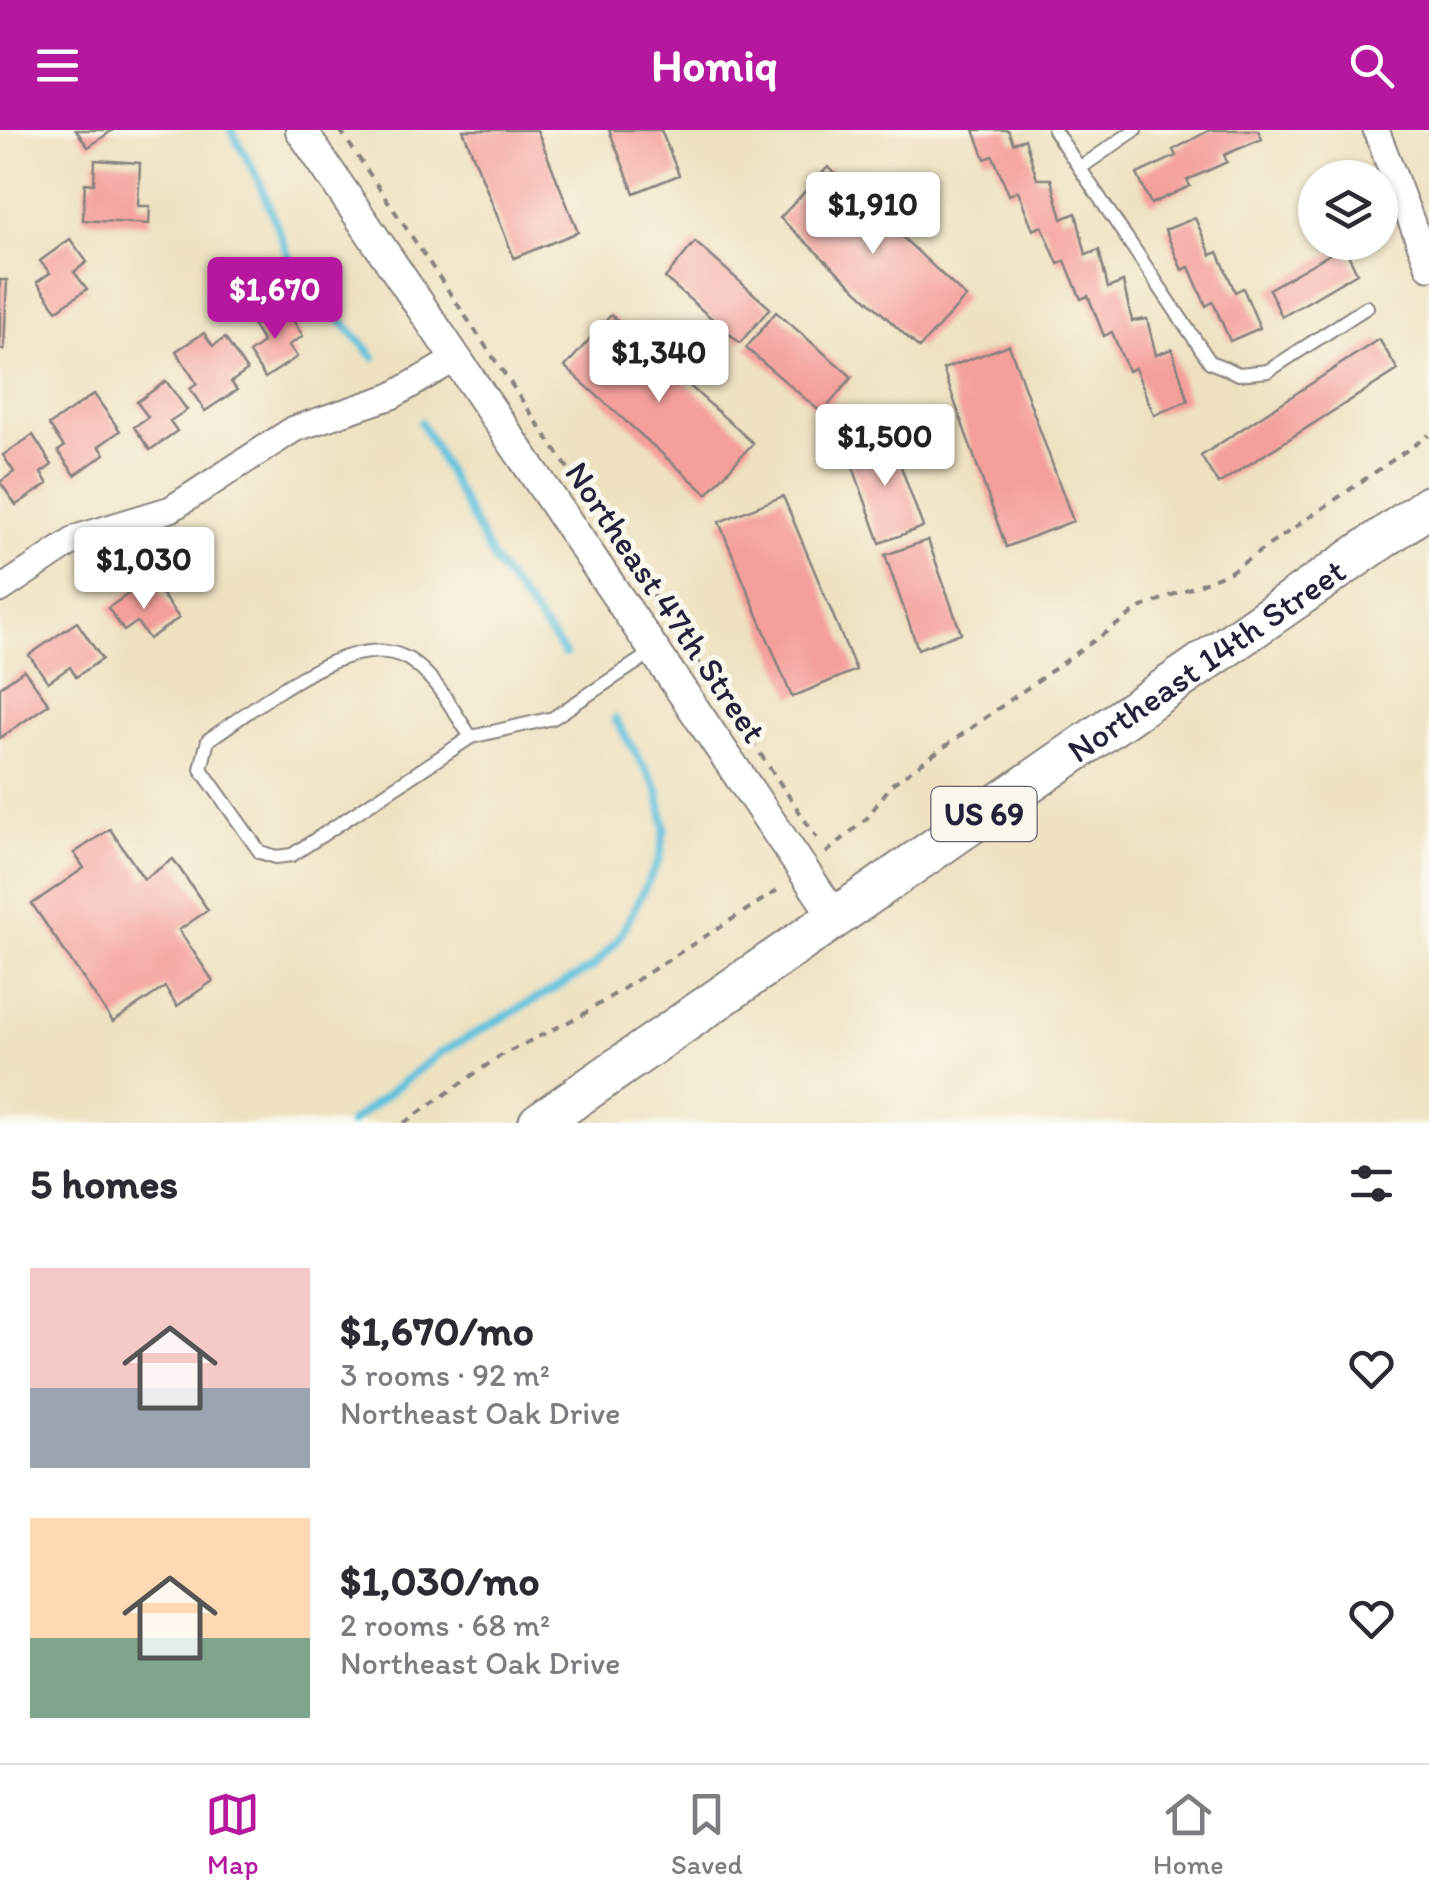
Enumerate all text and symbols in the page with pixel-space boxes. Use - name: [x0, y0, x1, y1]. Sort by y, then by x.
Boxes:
- icon: menu: [30, 38, 85, 93]
- text: Homiq: [651, 38, 778, 92]
- icon: search: [1344, 38, 1399, 93]
- map controls: [1298, 160, 1398, 260]
- button: layers: [1298, 160, 1398, 260]
- pin: $1,910: [792, 172, 954, 257]
- text: $1,910: [828, 185, 918, 223]
- pin: $1,670: [194, 257, 356, 342]
- text: $1,670: [229, 270, 321, 308]
- pin: $1,340: [578, 320, 740, 405]
- text: $1,340: [611, 333, 707, 371]
- pin: $1,500: [804, 404, 966, 489]
- text: $1,500: [838, 417, 932, 455]
- street label: Northeast 47th Street: [556, 454, 776, 750]
- pin: $1,030: [63, 527, 225, 612]
- text: $1,030: [96, 540, 192, 578]
- street label: Northeast 14th Street: [1059, 549, 1353, 771]
- road number: US 69: [932, 787, 1036, 841]
- icon: filters: [1344, 1156, 1399, 1211]
- text: 5 homes: [30, 1158, 178, 1209]
- text: $1,670/mo: [340, 1305, 534, 1356]
- icon: home: [110, 1308, 230, 1428]
- icon: heart: [1344, 1341, 1399, 1396]
- text: 3 rooms · 92 m²: [340, 1356, 550, 1394]
- text: Northeast Oak Drive: [340, 1394, 621, 1432]
- text: $1,030/mo: [340, 1555, 540, 1606]
- icon: home: [110, 1558, 230, 1678]
- icon: heart: [1344, 1591, 1399, 1646]
- text: 2 rooms · 68 m²: [340, 1606, 550, 1644]
- text: Northeast Oak Drive: [340, 1644, 621, 1682]
- tab: Map: [205, 1787, 260, 1881]
- tab: Saved: [671, 1787, 742, 1881]
- tab: Home: [1153, 1787, 1224, 1881]

